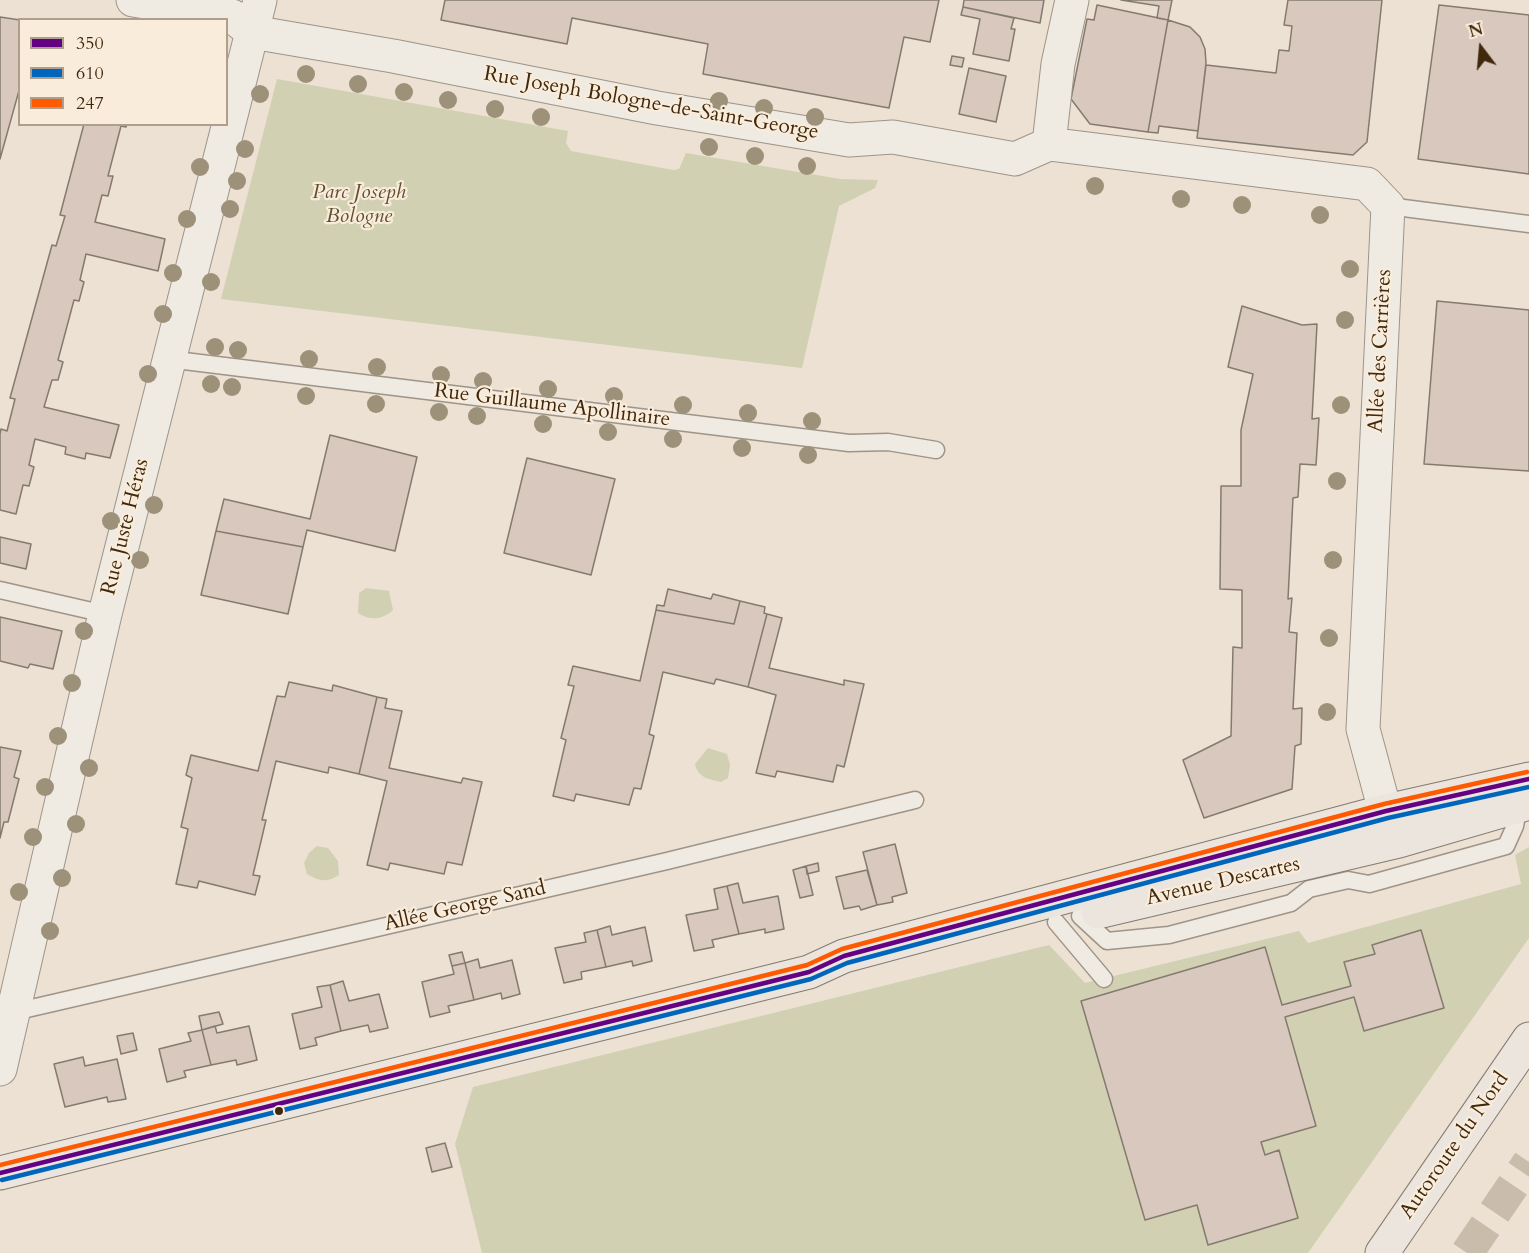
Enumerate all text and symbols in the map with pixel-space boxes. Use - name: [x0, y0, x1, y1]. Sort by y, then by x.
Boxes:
- legend: [18, 18, 228, 126]
- north arrow: [1451, 18, 1511, 78]
- text: N: [1466, 18, 1486, 43]
- text: 350: [76, 31, 104, 56]
- text: 610: [76, 61, 104, 86]
- street label: Rue Joseph Bologne-de-Saint-George: [482, 62, 820, 146]
- text: 247: [76, 91, 104, 116]
- park label: Parc Joseph Bologne: [312, 180, 406, 230]
- street label: Allée des Carrières: [1364, 269, 1398, 433]
- street label: Rue Guillaume Apollinaire: [433, 379, 671, 433]
- street label: Rue Juste Héras: [97, 456, 155, 598]
- street label: Avenue Descartes: [1144, 852, 1302, 912]
- street label: Allée George Sand: [382, 876, 548, 938]
- street label: Autoroute du Nord: [1395, 1068, 1515, 1224]
- unlabelled marker: [273, 1105, 285, 1117]

